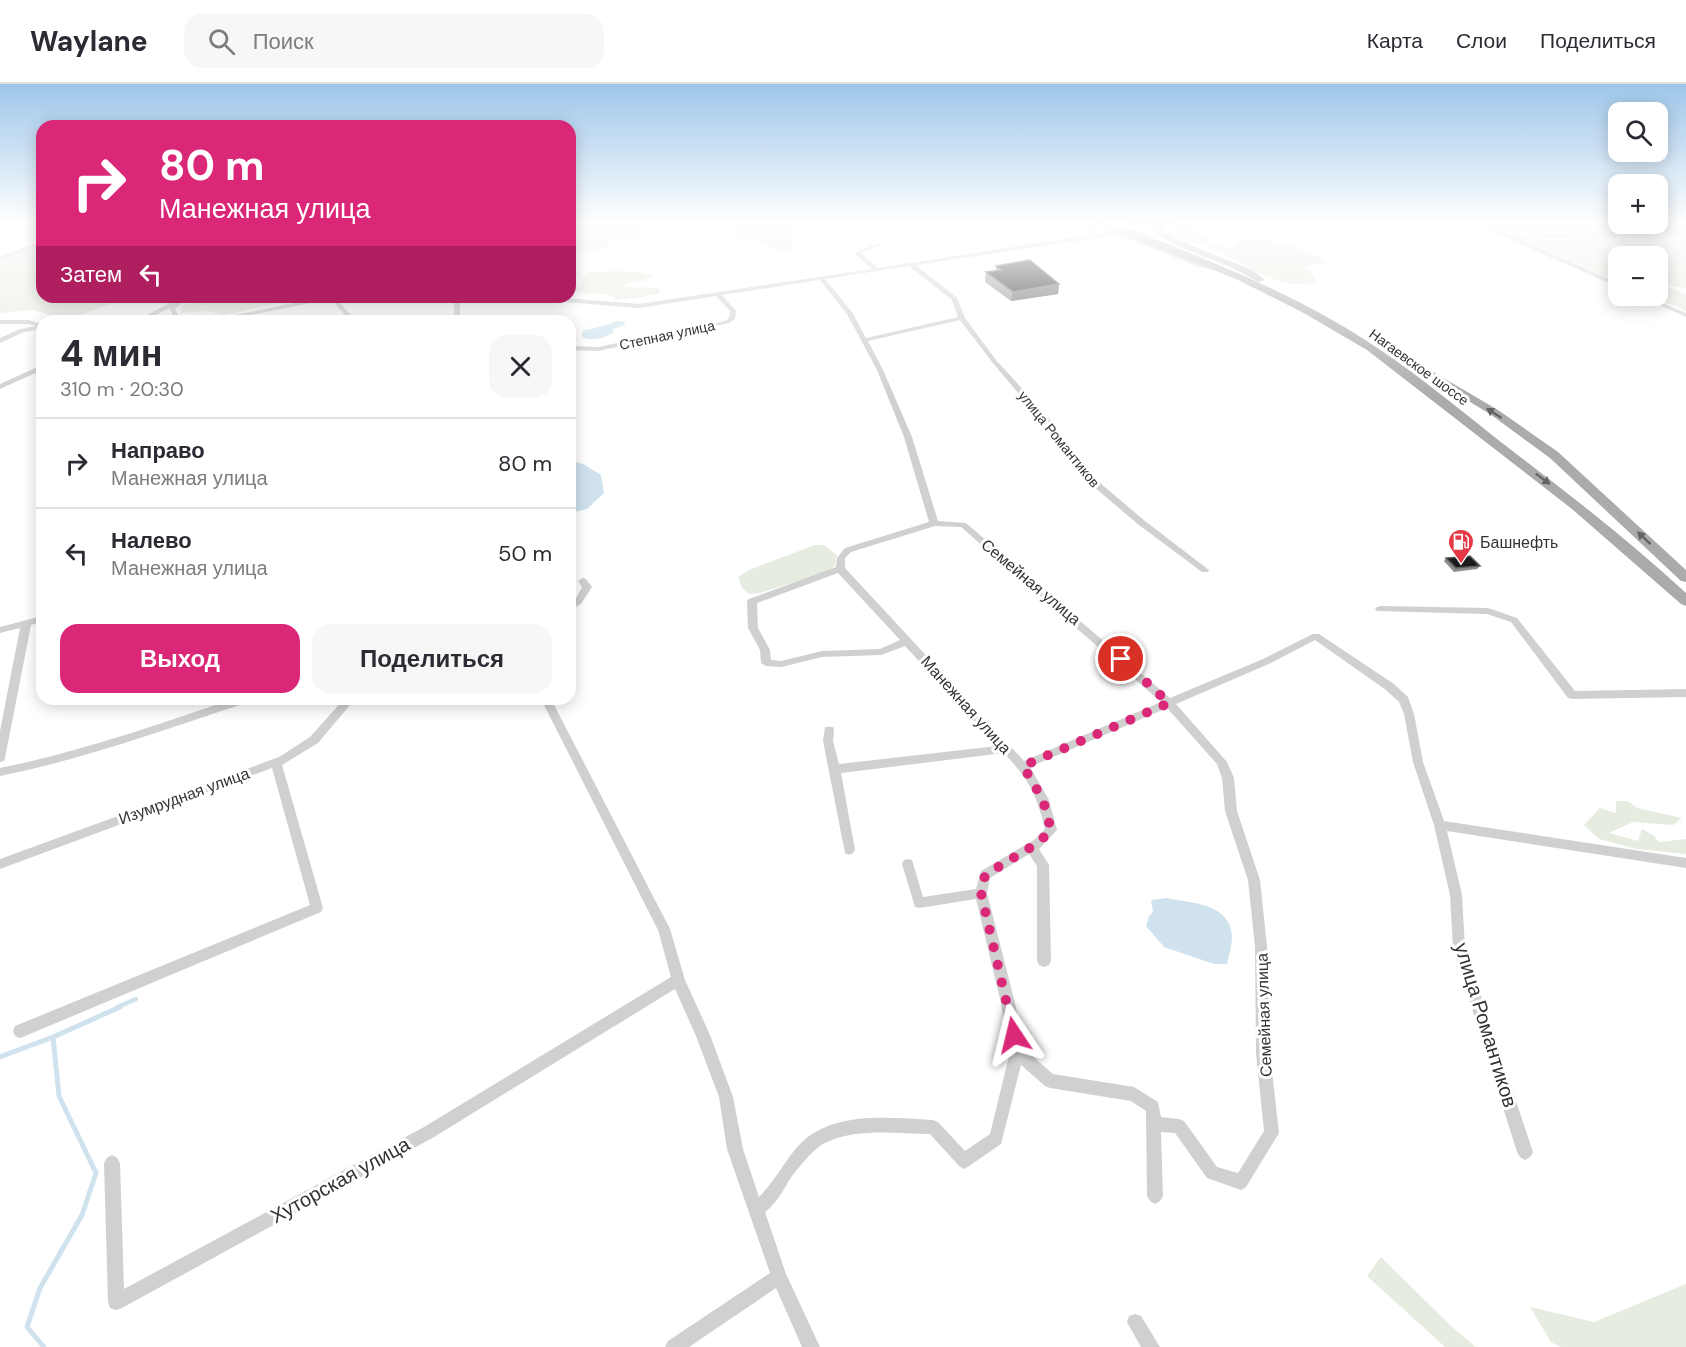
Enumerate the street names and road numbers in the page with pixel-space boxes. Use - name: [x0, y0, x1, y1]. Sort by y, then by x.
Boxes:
- street label: Степная улица: [618, 316, 717, 354]
- street label: Нагаевское шоссе: [1366, 325, 1473, 409]
- street label: улица Романтиков: [1014, 387, 1104, 491]
- street label: Семейная улица: [977, 534, 1085, 630]
- street label: Манежная улица: [916, 651, 1016, 759]
- street label: Изумрудная улица: [116, 763, 252, 829]
- street label: улица Романтиков: [1449, 940, 1523, 1110]
- street label: Семейная улица: [1251, 953, 1277, 1077]
- street label: Хуторская улица: [266, 1131, 415, 1229]

